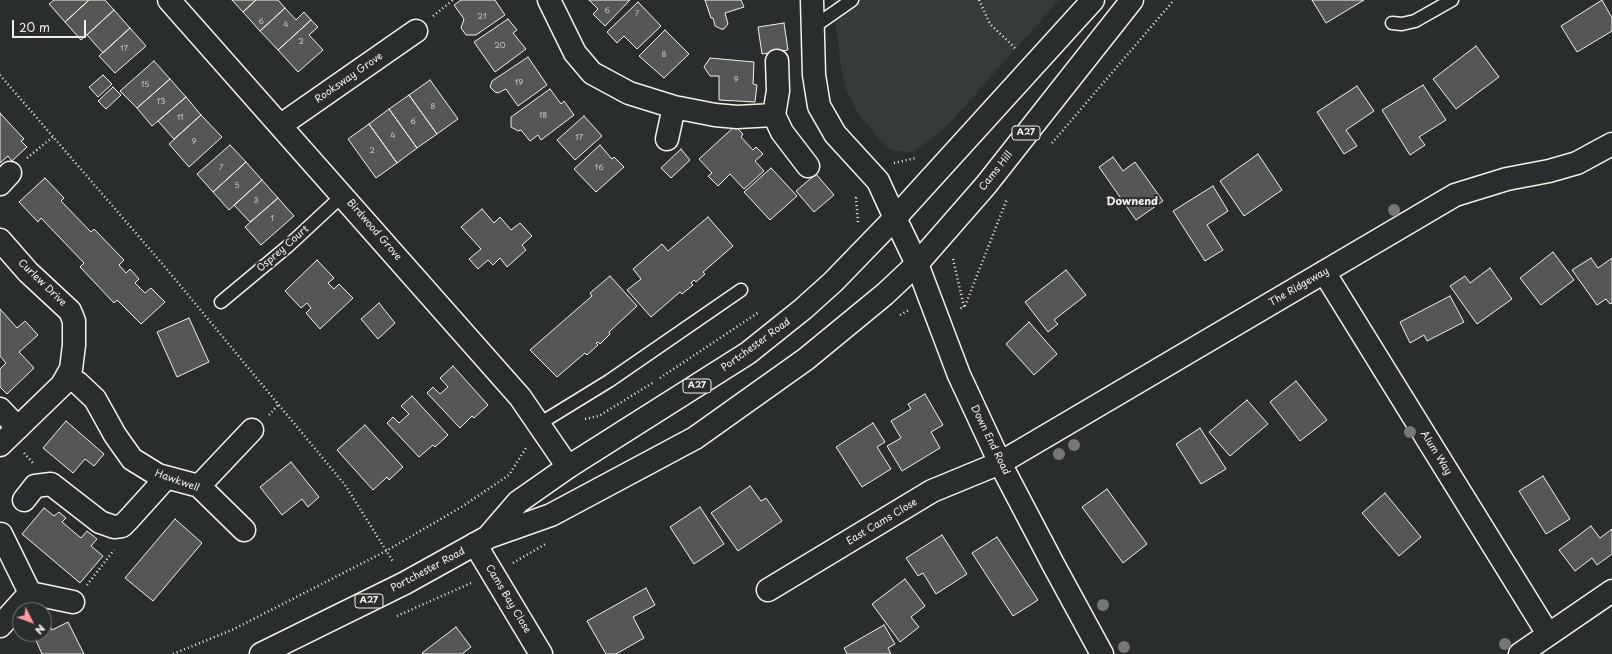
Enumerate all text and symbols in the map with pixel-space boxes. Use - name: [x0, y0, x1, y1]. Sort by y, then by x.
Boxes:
- house number: 6: [604, 6, 610, 16]
- house number: 7: [635, 9, 639, 19]
- scale bar: [14, 12, 88, 38]
- house number: 21: [477, 12, 487, 22]
- house number: 6: [258, 17, 264, 27]
- text: 20 m: [19, 18, 50, 36]
- house number: 4: [283, 20, 289, 30]
- house number: 2: [298, 37, 304, 47]
- house number: 20: [494, 41, 506, 51]
- house number: 17: [120, 44, 128, 54]
- street label: Rooksway Grove: [313, 50, 385, 106]
- house number: 8: [662, 50, 666, 60]
- house number: 9: [734, 75, 738, 85]
- house number: 19: [515, 78, 523, 88]
- house number: 15: [141, 80, 149, 90]
- house number: 13: [157, 97, 165, 107]
- house number: 8: [431, 102, 435, 112]
- house number: 18: [539, 111, 547, 121]
- house number: 11: [177, 113, 183, 123]
- house number: 6: [410, 117, 416, 127]
- road number: A27: [1012, 126, 1040, 140]
- house number: 4: [390, 131, 396, 141]
- house number: 17: [575, 133, 583, 143]
- house number: 9: [192, 137, 196, 147]
- house number: 2: [369, 146, 375, 156]
- street label: Cams Hill: [977, 149, 1015, 193]
- house number: 7: [219, 163, 223, 173]
- house number: 16: [594, 163, 604, 173]
- house number: 5: [234, 181, 240, 191]
- district label: Downend: [1106, 195, 1158, 209]
- house number: 3: [253, 196, 259, 206]
- street label: Birdwood Grove: [344, 197, 404, 263]
- house number: 1: [270, 214, 274, 224]
- street label: Osprey Court: [255, 223, 311, 275]
- street label: Curlew Drive: [15, 257, 69, 309]
- street label: The Ridgeway: [1267, 265, 1331, 309]
- street label: Portchester Road: [719, 316, 793, 374]
- road number: A27: [683, 379, 711, 393]
- street label: Down End Road: [968, 403, 1012, 477]
- street label: Alum Way: [1418, 429, 1454, 477]
- street label: Hawkwell: [153, 467, 201, 495]
- street label: East Cams Close: [844, 496, 920, 548]
- street label: Portchester Road: [389, 545, 467, 595]
- street label: Cams Bay Close: [483, 562, 533, 636]
- road number: A27: [355, 594, 383, 608]
- north arrow: [12, 602, 52, 642]
- text: N: [31, 621, 50, 639]

